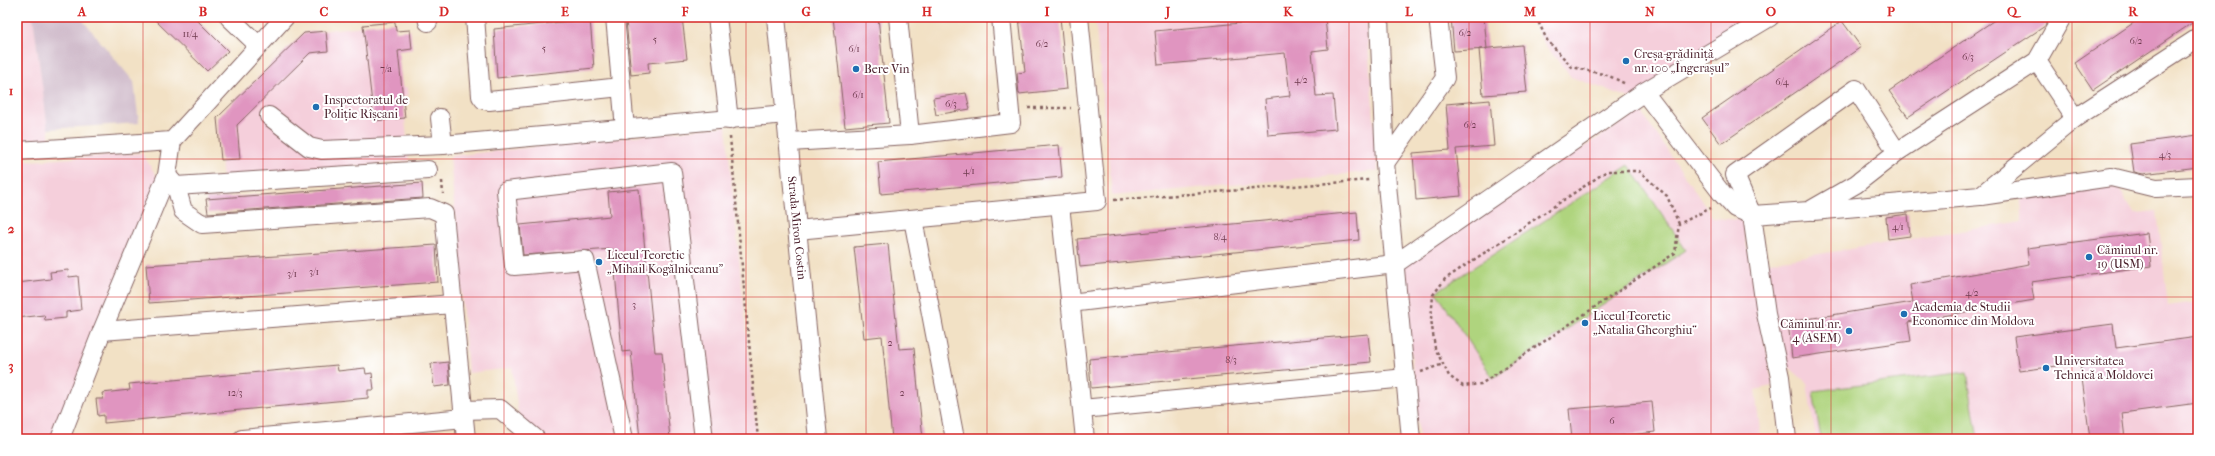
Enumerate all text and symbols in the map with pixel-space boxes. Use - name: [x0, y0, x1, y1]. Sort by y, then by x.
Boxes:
- text: A: [77, 4, 87, 19]
- text: B: [199, 4, 208, 19]
- text: C: [320, 4, 329, 19]
- text: D: [439, 4, 449, 19]
- text: E: [561, 4, 569, 19]
- text: F: [681, 4, 689, 19]
- text: G: [801, 4, 811, 19]
- text: H: [922, 4, 933, 19]
- text: I: [1044, 4, 1050, 19]
- text: J: [1164, 4, 1171, 20]
- text: K: [1283, 4, 1294, 19]
- text: L: [1405, 4, 1414, 19]
- text: M: [1523, 4, 1536, 19]
- text: N: [1645, 4, 1655, 19]
- text: O: [1766, 4, 1776, 19]
- text: P: [1887, 4, 1895, 19]
- text: Q: [2007, 4, 2022, 19]
- text: R: [2128, 4, 2139, 19]
- house number: 6/2: [1459, 27, 1472, 39]
- house number: 11/4: [182, 28, 199, 40]
- house number: 5: [653, 34, 657, 46]
- house number: 6/2: [2130, 35, 2143, 47]
- house number: 6/2: [1036, 38, 1049, 50]
- house number: 5: [542, 43, 546, 55]
- house number: 6/1: [848, 43, 860, 55]
- place label: Creșa-grădiniță nr. 100 „Îngerașul”: [1634, 47, 1729, 75]
- house number: 6/3: [1962, 51, 1974, 63]
- marker: Creșa-grădiniță nr. 100 „Îngerașul”: [1621, 56, 1631, 66]
- place label: Bere Vin: [864, 62, 910, 76]
- house number: 7/a: [380, 63, 392, 75]
- marker: Bere Vin: [851, 64, 861, 74]
- house number: 4/2: [1294, 74, 1308, 86]
- house number: 6/4: [1775, 76, 1790, 88]
- text: 1: [9, 83, 14, 98]
- house number: 6/1: [852, 89, 864, 101]
- place label: Inspectoratul de Poliție Rîșcani: [324, 93, 408, 121]
- house number: 6/3: [945, 98, 957, 110]
- marker: Inspectoratul de Poliție Rîșcani: [311, 102, 321, 112]
- house number: 6/2: [1464, 119, 1477, 131]
- house number: 4/3: [2159, 149, 2171, 161]
- house number: 4/1: [963, 165, 975, 177]
- street label: Strada Miron Costin: [785, 175, 809, 281]
- text: 2: [8, 221, 15, 236]
- house number: 4/1: [1892, 221, 1904, 233]
- house number: 8/4: [1213, 231, 1228, 243]
- place label: Căminul nr. 19 (USM): [2097, 243, 2158, 271]
- place label: Liceul Teoretic „Mihail Kogălniceanu”: [607, 248, 724, 276]
- marker: Căminul nr. 19 (USM): [2084, 252, 2094, 262]
- marker: Liceul Teoretic „Mihail Kogălniceanu”: [594, 257, 604, 267]
- house number: 3/1: [309, 266, 319, 278]
- house number: 3/1: [287, 268, 297, 280]
- house number: 4/2: [1965, 287, 1979, 299]
- house number: 3: [632, 299, 636, 311]
- place label: Academia de Studii Economice din Moldova: [1911, 300, 2035, 328]
- place label: Liceul Teoretic „Natalia Gheorghiu“: [1593, 309, 1697, 337]
- marker: Academia de Studii Economice din Moldova: [1899, 309, 1909, 319]
- place label: Căminul nr. 4 (ASEM): [1780, 317, 1841, 345]
- marker: Liceul Teoretic „Natalia Gheorghiu“: [1580, 318, 1590, 328]
- marker: Căminul nr. 4 (ASEM): [1844, 326, 1854, 336]
- house number: 2: [887, 337, 893, 349]
- house number: 8/3: [1225, 354, 1237, 366]
- place label: Universitatea Tehnică a Moldovei: [2054, 354, 2154, 382]
- text: 3: [8, 358, 14, 374]
- marker: Universitatea Tehnică a Moldovei: [2041, 363, 2051, 373]
- house number: 12/3: [227, 387, 243, 399]
- house number: 2: [899, 387, 905, 399]
- house number: 6: [1609, 415, 1615, 427]

